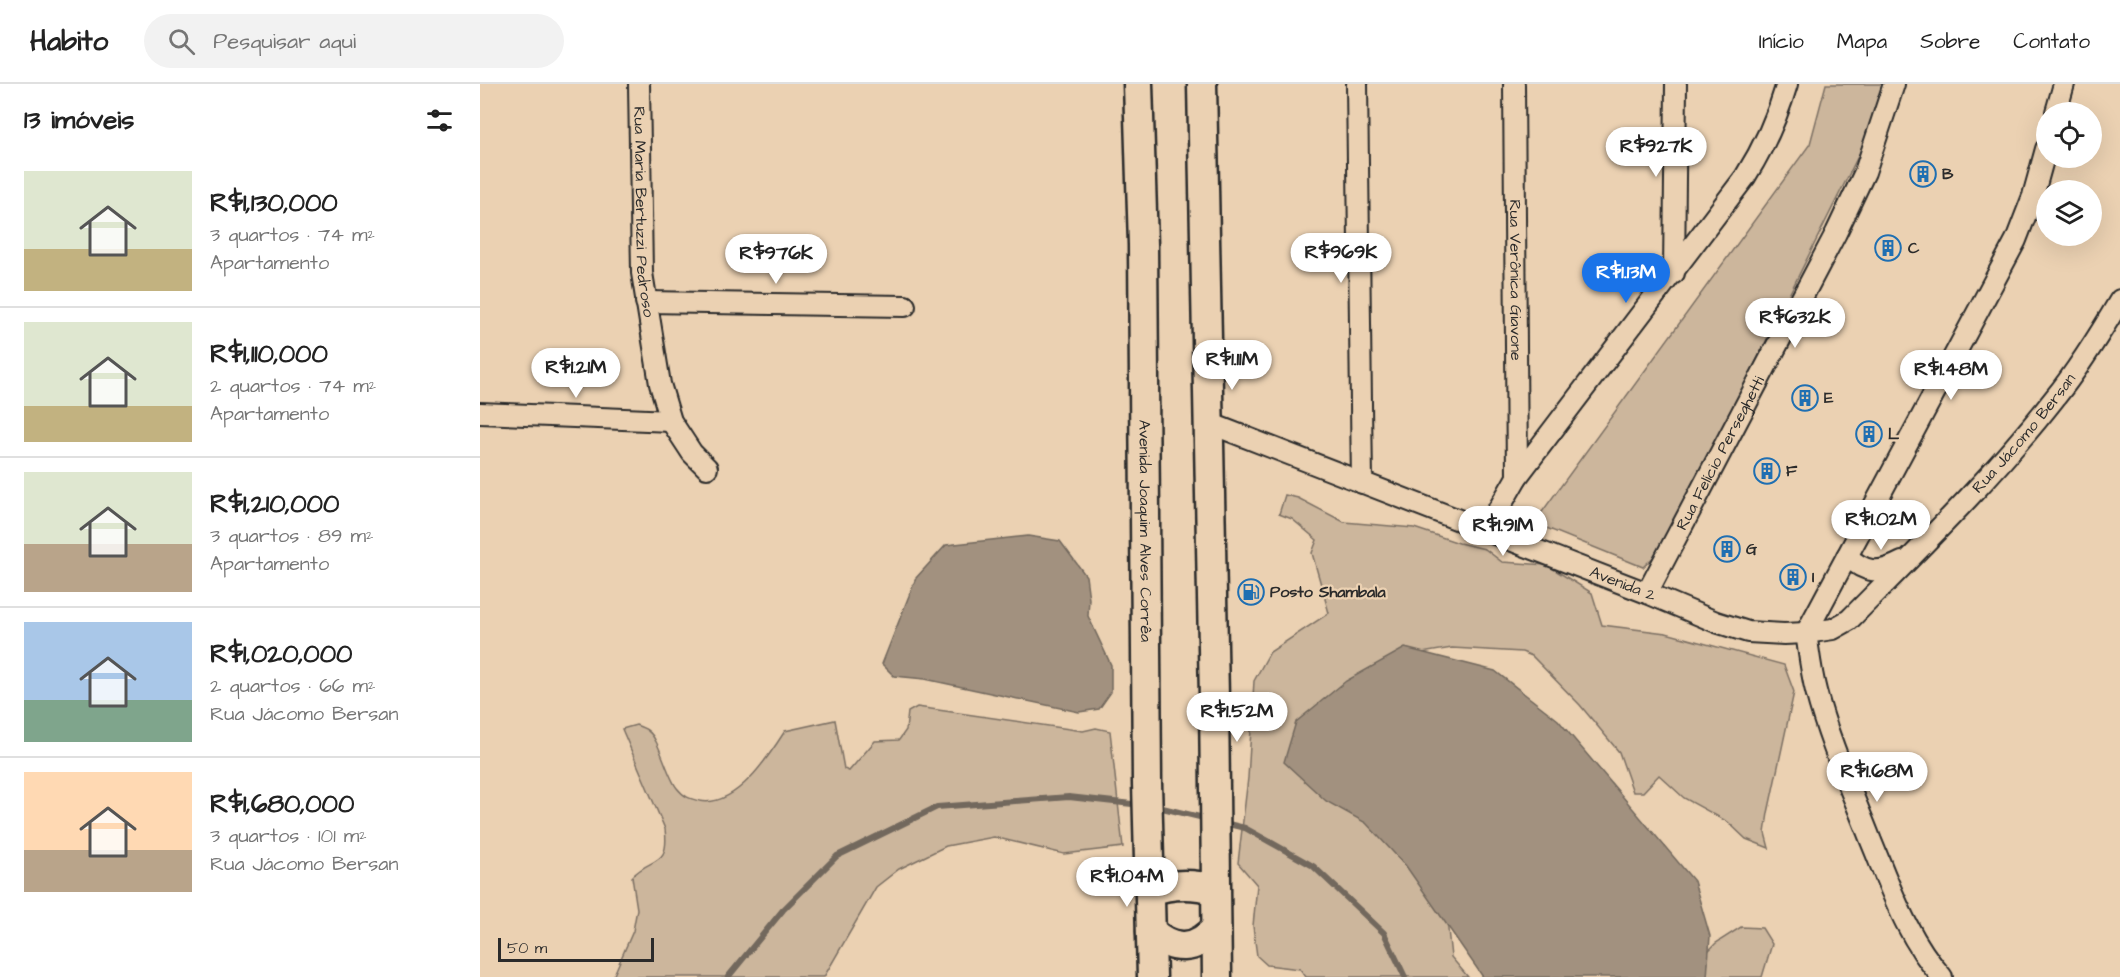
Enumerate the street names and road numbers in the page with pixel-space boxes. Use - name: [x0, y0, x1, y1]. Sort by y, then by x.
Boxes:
- street label: Rua Maria Bertuzzi Pedroso: [628, 106, 660, 319]
- street label: Rua Verônica Giavone: [1504, 199, 1527, 361]
- street label: Rua Jácomo Bersan: [1967, 369, 2081, 498]
- street label: Rua Felício Perseghetti: [1671, 372, 1770, 534]
- street label: Avenida Joaquim Alves Corrêa: [1133, 420, 1157, 642]
- street label: Avenida 2: [1587, 561, 1659, 607]

